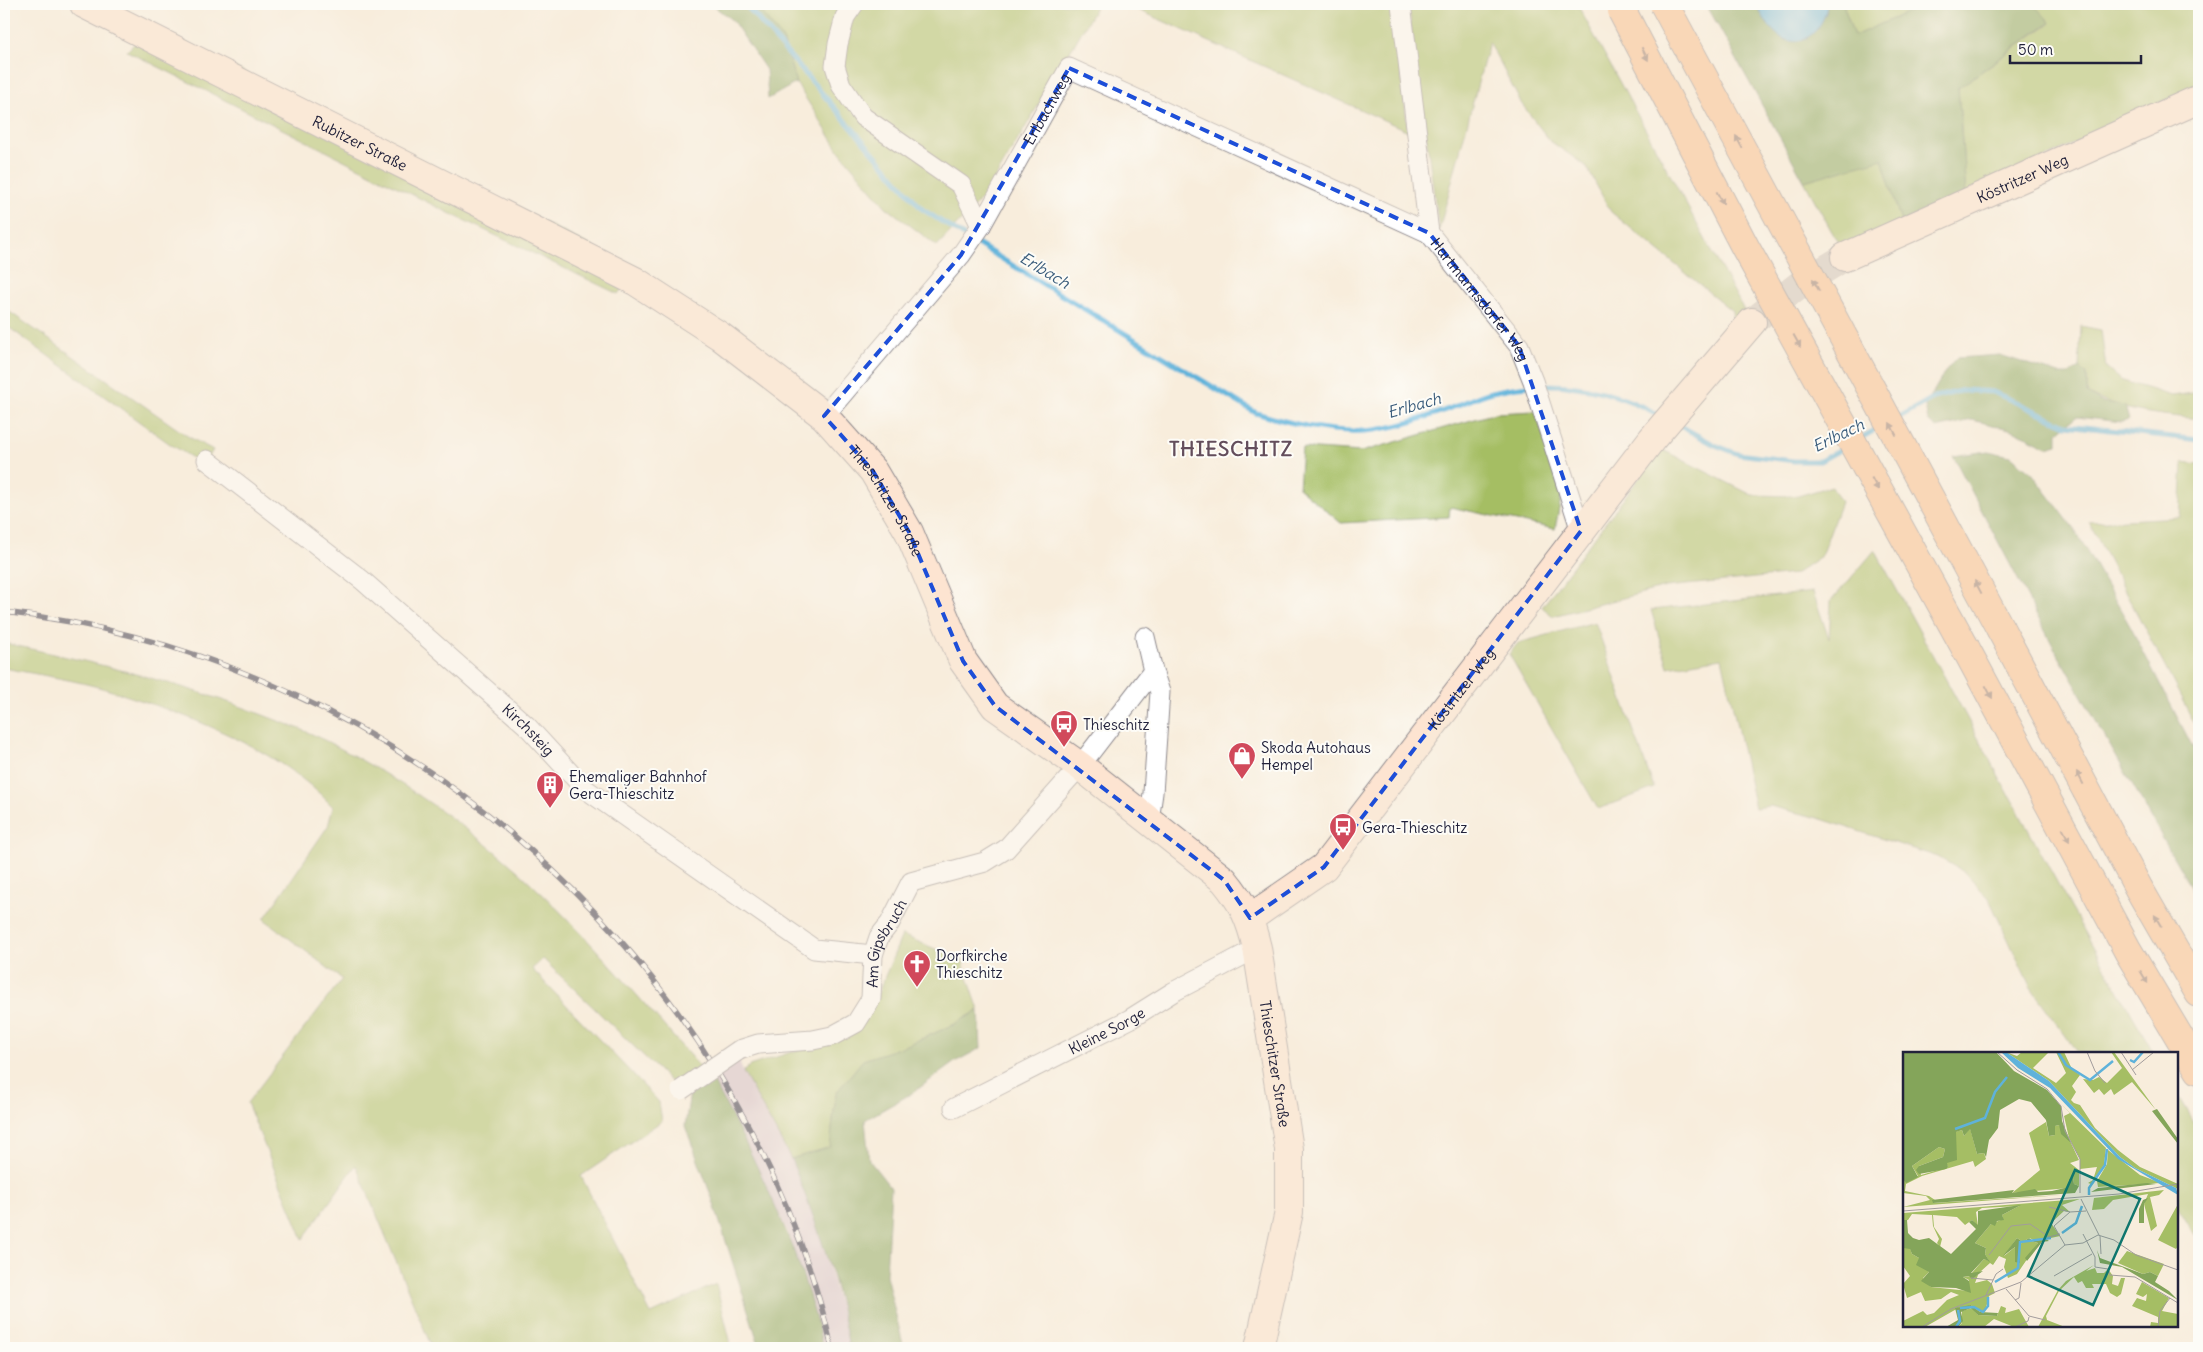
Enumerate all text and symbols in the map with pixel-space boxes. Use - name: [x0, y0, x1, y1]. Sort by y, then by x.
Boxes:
- scale bar: [2010, 32, 2142, 64]
- text: 50 m: [2018, 40, 2053, 59]
- one-way arrow: [1641, 47, 1649, 61]
- street label: Erlbachweg: [1019, 69, 1074, 148]
- street label: Rubitzer Straße: [310, 111, 411, 175]
- one-way arrow: [1735, 135, 1743, 149]
- street label: Köstritzer Weg: [1973, 149, 2071, 207]
- one-way arrow: [1716, 191, 1724, 205]
- street label: Hartmannsdorfer Weg: [1427, 234, 1534, 364]
- water label: Erlbach: [1016, 247, 1074, 293]
- one-way arrow: [1812, 278, 1820, 293]
- one-way arrow: [1793, 334, 1801, 348]
- water label: Erlbach: [1385, 388, 1444, 422]
- water label: Erlbach: [1809, 414, 1868, 456]
- one-way arrow: [1889, 421, 1897, 436]
- district label: THIESCHITZ: [1169, 436, 1293, 461]
- street label: Thieschitzer Straße: [845, 441, 928, 559]
- one-way arrow: [1871, 476, 1879, 491]
- one-way arrow: [1973, 581, 1982, 594]
- street label: Köstritzer Weg: [1424, 644, 1498, 733]
- one-way arrow: [1985, 685, 1993, 699]
- street label: Kirchsteig: [499, 699, 559, 760]
- bus stop icon: Thieschitz: [1049, 709, 1079, 748]
- place label: Thieschitz: [1083, 715, 1150, 734]
- place label: Skoda Autohaus Hempel: [1261, 738, 1371, 774]
- shop icon: Skoda Autohaus Hempel: [1227, 741, 1257, 780]
- place label: Ehemaliger Bahnhof Gera-Thieschitz: [569, 767, 708, 803]
- building icon: Ehemaliger Bahnhof Gera-Thieschitz: [535, 770, 565, 809]
- one-way arrow: [2076, 771, 2084, 785]
- bus stop icon: Gera-Thieschitz: [1328, 812, 1358, 851]
- place label: Gera-Thieschitz: [1362, 818, 1468, 837]
- one-way arrow: [2062, 828, 2070, 842]
- street label: Am Gipsbruch: [862, 895, 910, 988]
- one-way arrow: [2153, 914, 2162, 927]
- place label: Dorfkirche Thieschitz: [936, 946, 1007, 982]
- church icon: Dorfkirche Thieschitz: [902, 949, 932, 988]
- one-way arrow: [2140, 971, 2149, 984]
- street label: Thieschitzer Straße: [1256, 999, 1295, 1128]
- street label: Kleine Sorge: [1065, 1003, 1148, 1058]
- inset map: [1903, 1052, 2178, 1327]

